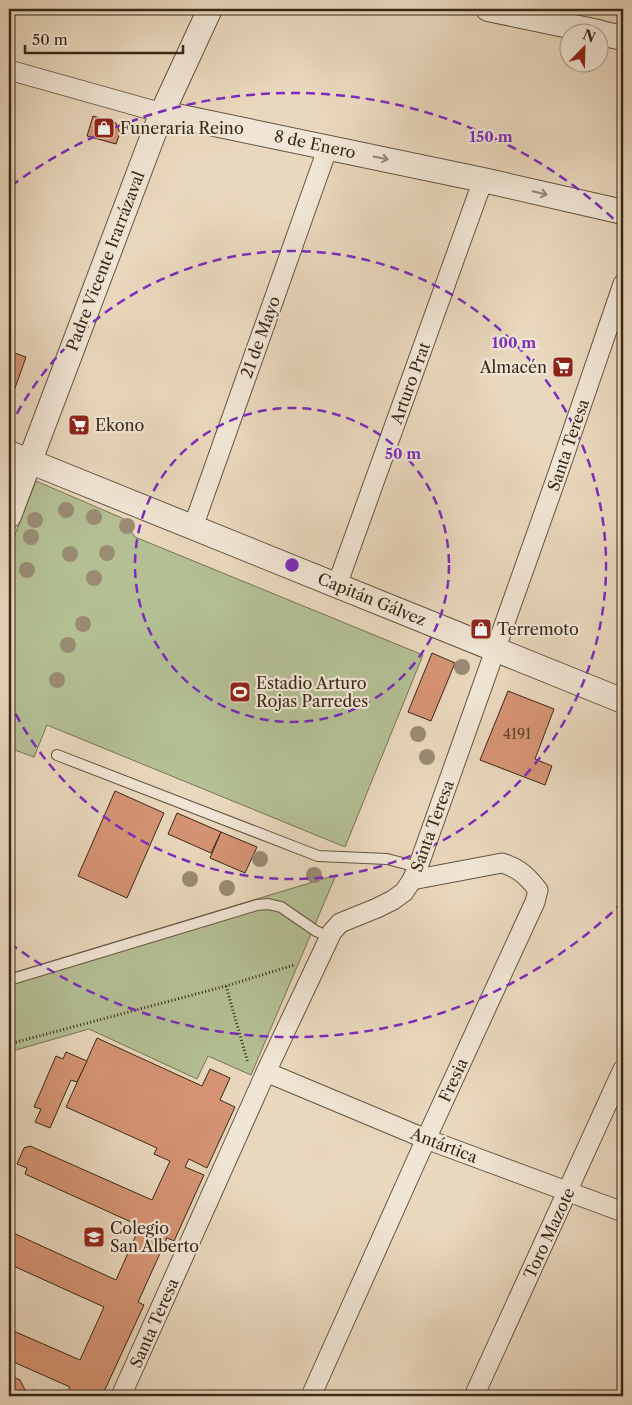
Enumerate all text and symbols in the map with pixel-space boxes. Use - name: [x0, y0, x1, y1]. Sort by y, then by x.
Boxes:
- scale bar: [25, 22, 182, 54]
- north arrow: [560, 22, 610, 72]
- text: N: [580, 25, 598, 47]
- text: 50 m: [32, 30, 68, 49]
- shop icon: Funeraria Reino: [92, 116, 116, 140]
- place label: Funeraria Reino: [120, 118, 244, 138]
- street label: 8 de Enero: [272, 126, 358, 162]
- text: 150 m: [469, 127, 513, 146]
- one-way arrow: [372, 154, 388, 163]
- street label: Padre Vicente Irarrázaval: [61, 168, 149, 354]
- one-way arrow: [531, 189, 547, 198]
- street label: 21 de Mayo: [236, 293, 284, 381]
- text: 100 m: [492, 333, 536, 352]
- street label: Arturo Prat: [386, 339, 434, 428]
- supermarket icon: Almacén: [551, 355, 575, 379]
- place label: Almacén: [479, 357, 547, 377]
- street label: Santa Teresa: [543, 396, 593, 494]
- supermarket icon: Ekono: [67, 413, 91, 437]
- place label: Ekono: [95, 415, 144, 435]
- text: 50 m: [385, 444, 421, 463]
- centre of rings: [283, 556, 301, 574]
- street label: Capitán Gálvez: [315, 568, 429, 630]
- shop icon: Terremoto: [469, 617, 493, 641]
- place label: Terremoto: [497, 619, 579, 639]
- place label: Estadio Arturo Rojas Parredes: [256, 673, 368, 711]
- sports icon: Estadio Arturo Rojas Parredes: [228, 680, 252, 704]
- house number: 4191: [503, 725, 531, 743]
- street label: Santa Teresa: [406, 777, 458, 875]
- street label: Fresia: [434, 1054, 472, 1105]
- street label: Antártica: [407, 1123, 481, 1167]
- street label: Toro Mazote: [519, 1184, 579, 1282]
- place label: Colegio San Alberto: [110, 1218, 199, 1256]
- school or university icon: Colegio San Alberto: [82, 1225, 106, 1249]
- street label: Santa Teresa: [125, 1275, 183, 1371]

